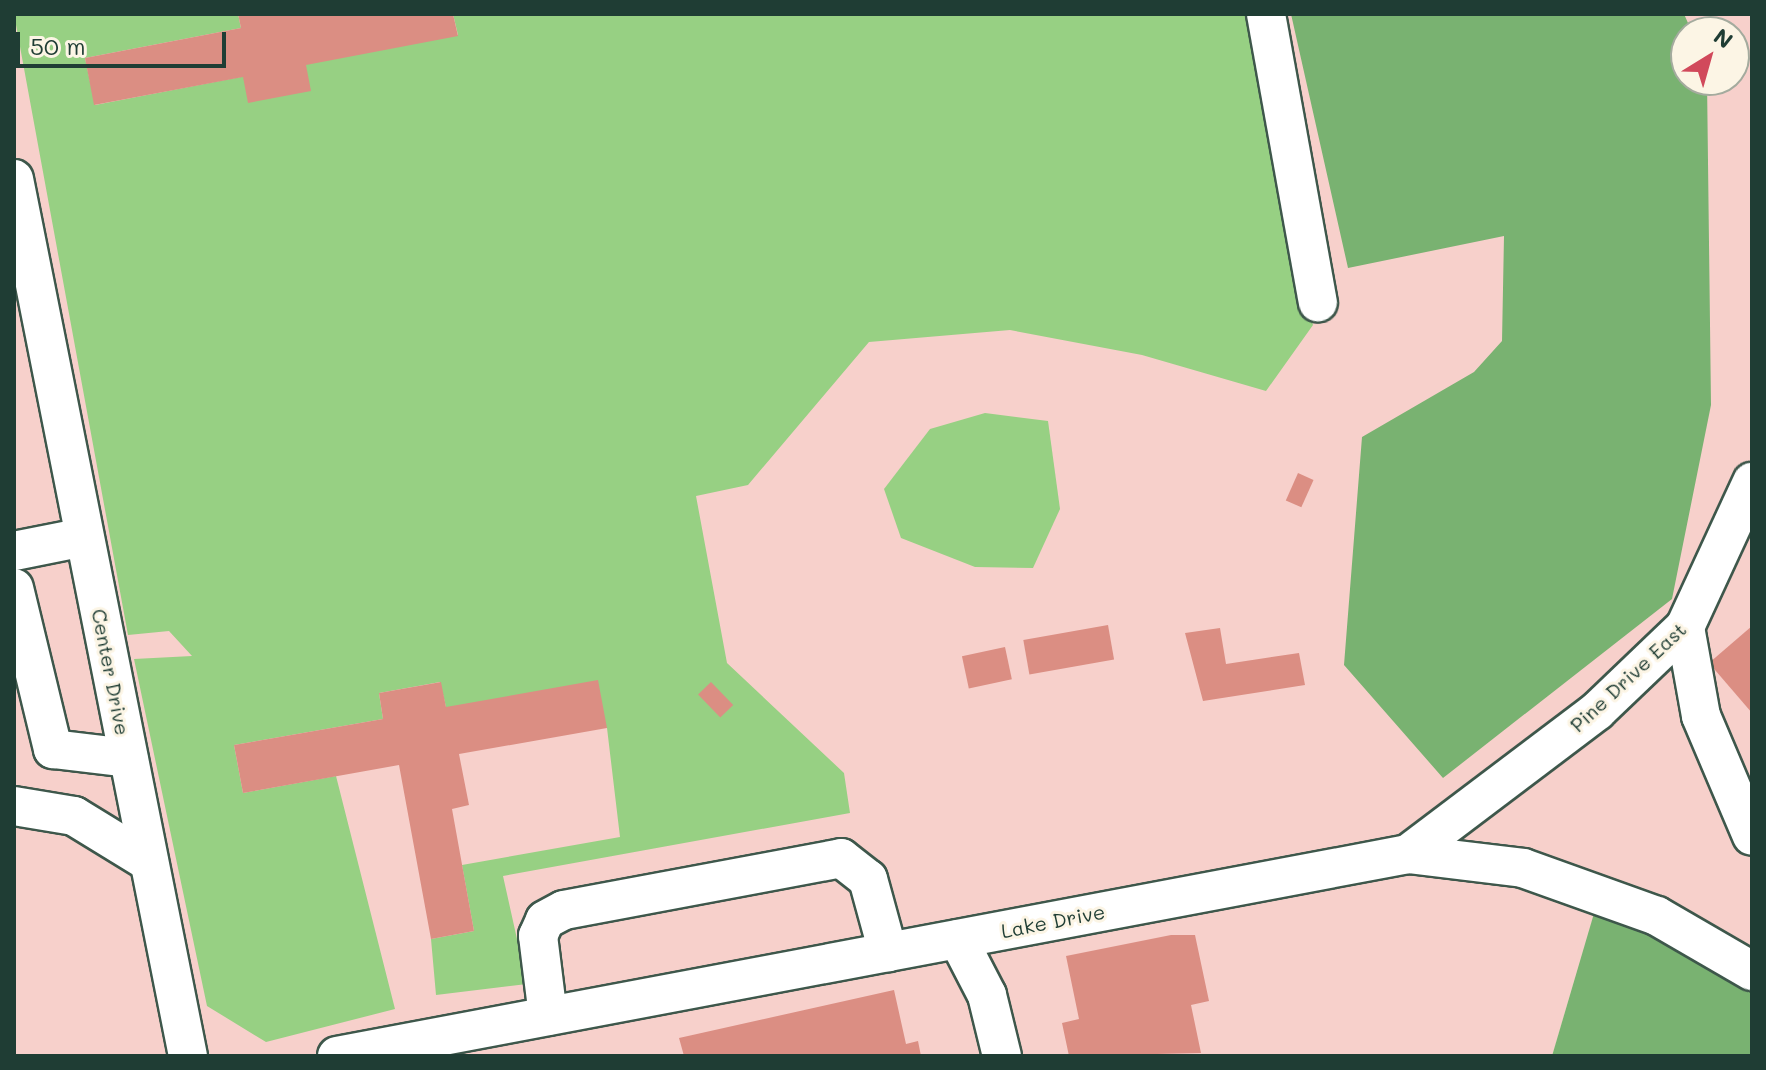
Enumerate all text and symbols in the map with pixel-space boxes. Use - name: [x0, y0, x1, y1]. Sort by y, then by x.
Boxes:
- scale bar: [20, 16, 230, 66]
- north arrow: [1670, 16, 1750, 96]
- text: N: [1708, 21, 1739, 55]
- text: 50 m: [30, 30, 86, 61]
- street label: Center Drive: [87, 607, 135, 737]
- street label: Pine Drive East: [1565, 617, 1691, 737]
- street label: Lake Drive: [999, 899, 1107, 943]

